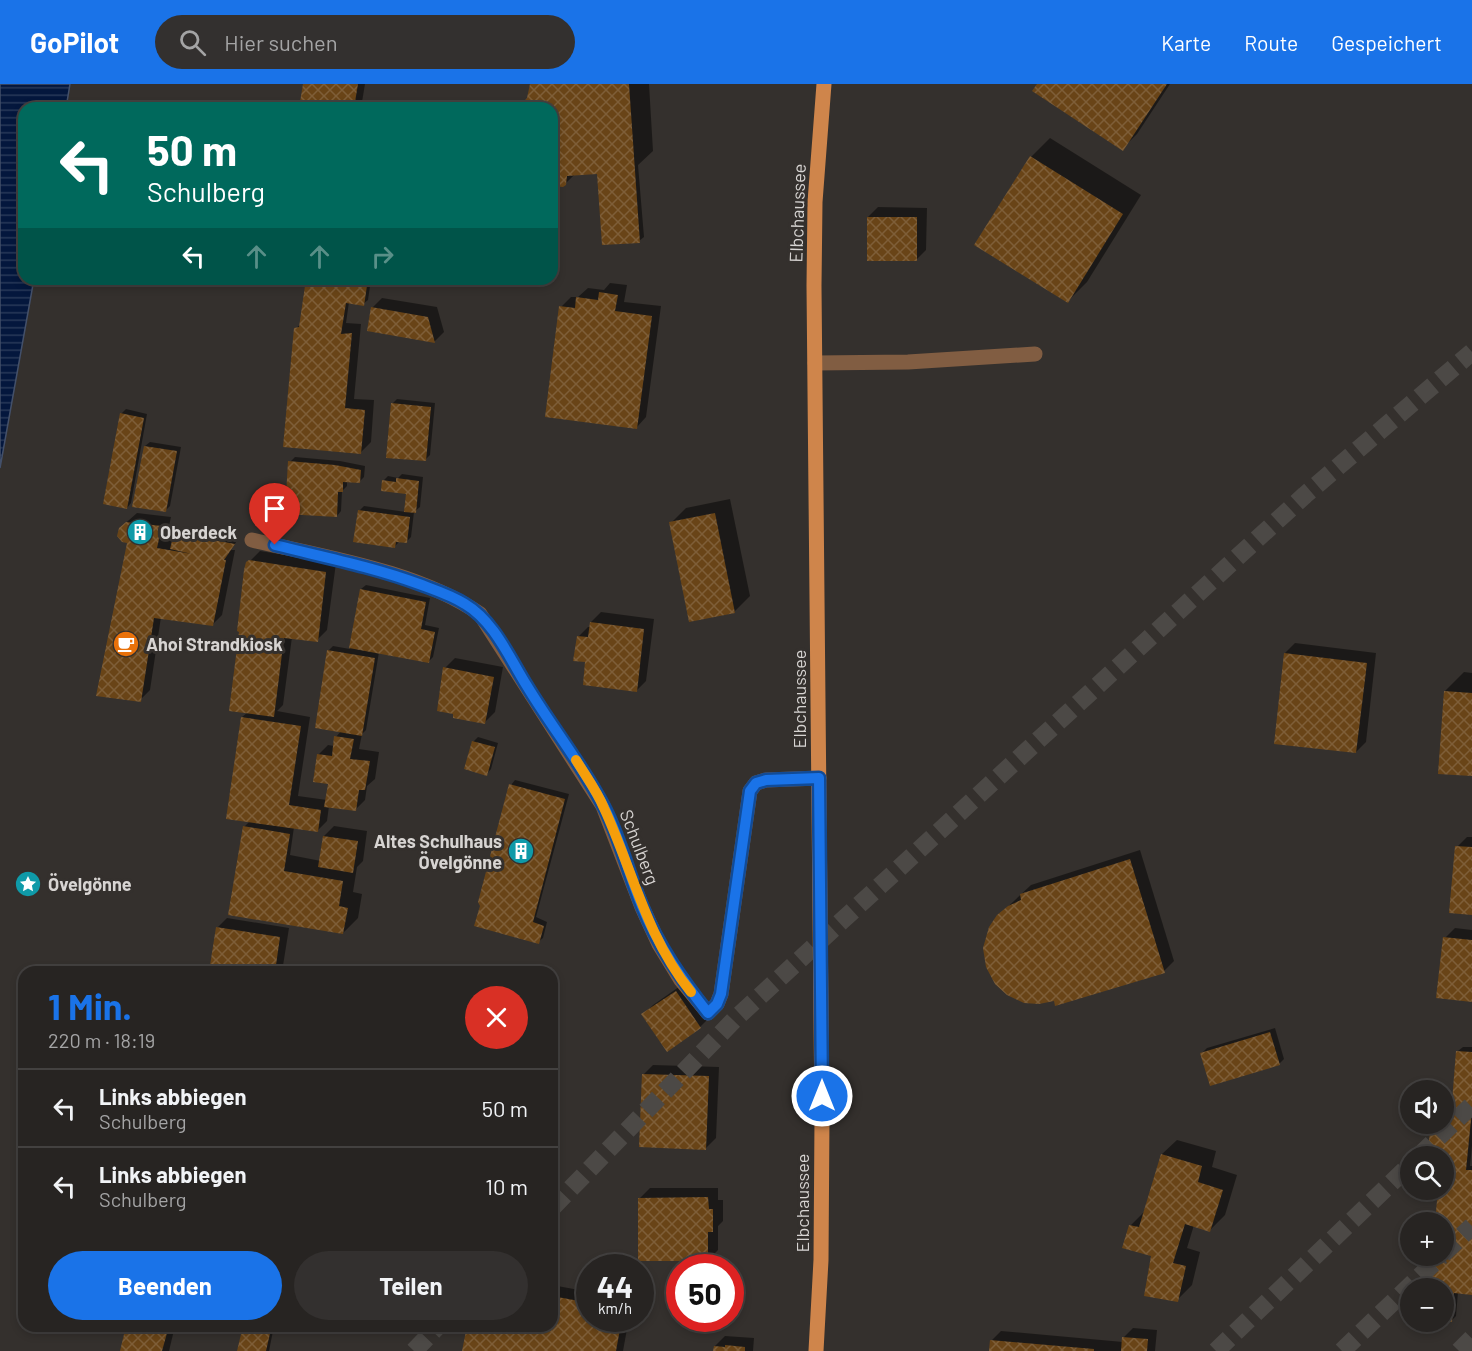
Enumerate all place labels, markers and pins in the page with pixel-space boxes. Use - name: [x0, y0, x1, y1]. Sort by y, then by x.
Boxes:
- pin: [249, 483, 300, 545]
- building icon: Oberdeck: [125, 517, 155, 547]
- place label: Oberdeck: [160, 521, 237, 543]
- cafe icon: Ahoi Strandkiosk: [111, 629, 141, 659]
- place label: Ahoi Strandkiosk: [146, 633, 283, 655]
- place label: Altes Schulhaus Övelgönne: [374, 830, 502, 873]
- building icon: Altes Schulhaus Övelgönne: [506, 836, 536, 866]
- place icon: Övelgönne: [13, 869, 43, 899]
- place label: Övelgönne: [48, 873, 132, 895]

